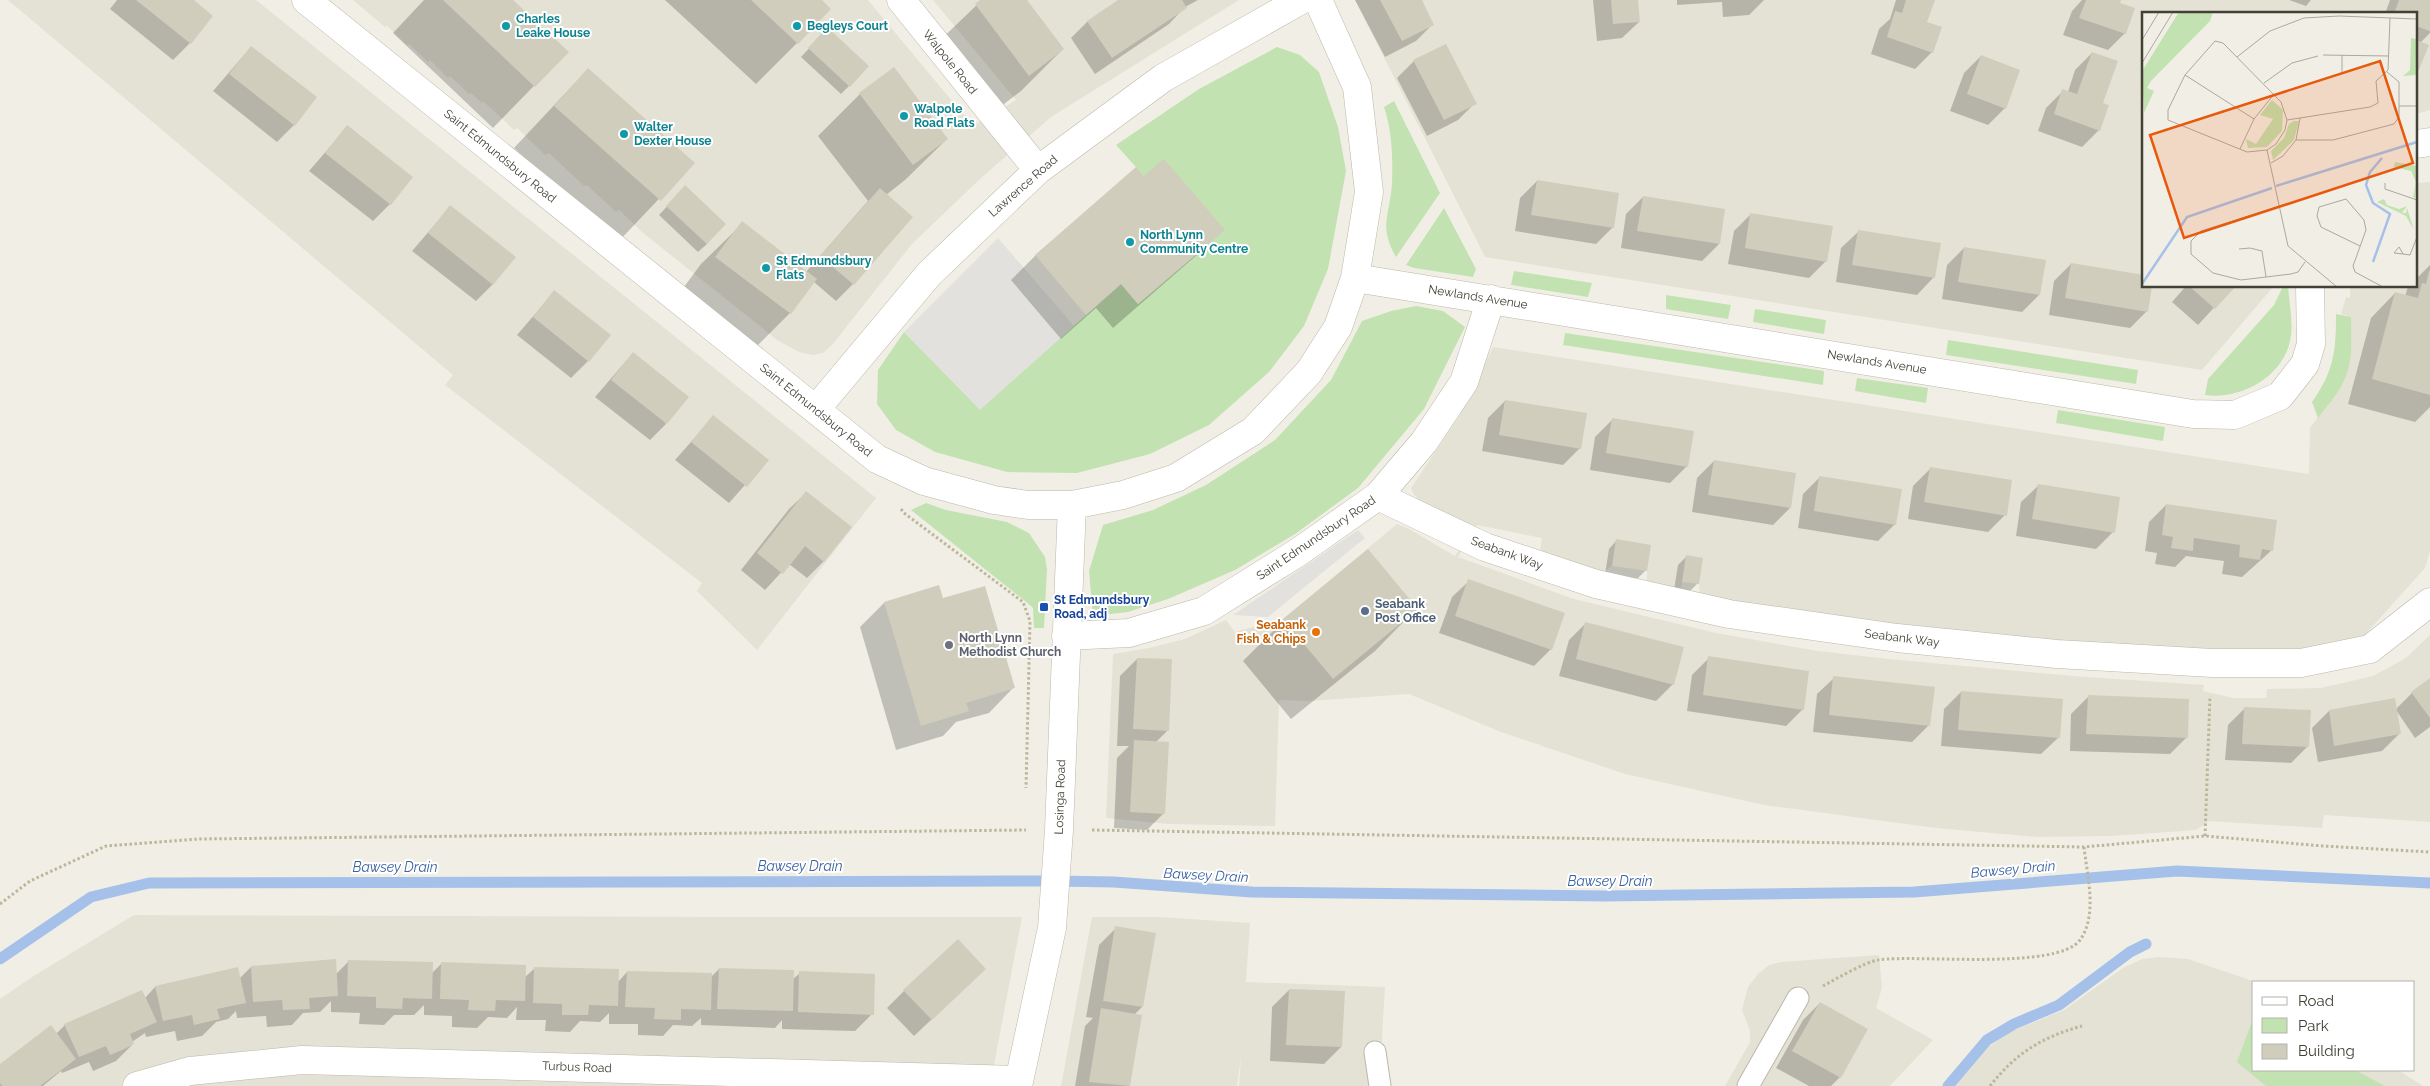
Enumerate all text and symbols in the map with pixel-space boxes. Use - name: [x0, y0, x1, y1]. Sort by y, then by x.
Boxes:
- place label: Charles Leake House: [516, 12, 590, 40]
- inset map: [2142, 12, 2418, 288]
- place label: Begleys Court: [807, 19, 889, 33]
- marker: Charles Leake House: [500, 20, 512, 32]
- marker: Begleys Court: [791, 20, 803, 32]
- street label: Walpole Road: [920, 27, 980, 97]
- place label: Walpole Road Flats: [914, 102, 975, 130]
- street label: Saint Edmundsbury Road: [441, 106, 559, 206]
- marker: Walpole Road Flats: [898, 110, 910, 122]
- place label: Walter Dexter House: [634, 120, 712, 148]
- marker: Walter Dexter House: [618, 128, 630, 140]
- street label: Lawrence Road: [986, 152, 1060, 220]
- place label: North Lynn Community Centre: [1140, 228, 1248, 256]
- marker: North Lynn Community Centre: [1124, 236, 1136, 248]
- place label: St Edmundsbury Flats: [776, 254, 872, 282]
- marker: St Edmundsbury Flats: [760, 262, 772, 274]
- street label: Newlands Avenue: [1427, 282, 1529, 312]
- street label: Newlands Avenue: [1826, 347, 1928, 377]
- street label: Saint Edmundsbury Road: [757, 360, 875, 460]
- street label: Saint Edmundsbury Road: [1254, 493, 1378, 583]
- street label: Seabank Way: [1469, 533, 1545, 573]
- place label: St Edmundsbury Road, adj: [1054, 593, 1150, 621]
- place label: Seabank Post Office: [1375, 597, 1436, 625]
- marker: St Edmundsbury Road, adj: [1038, 601, 1050, 613]
- marker: Seabank Post Office: [1359, 605, 1371, 617]
- place label: Seabank Fish & Chips: [1236, 618, 1306, 646]
- marker: Seabank Fish & Chips: [1310, 626, 1322, 638]
- street label: Seabank Way: [1864, 626, 1941, 650]
- place label: North Lynn Methodist Church: [959, 631, 1061, 659]
- marker: North Lynn Methodist Church: [943, 639, 955, 651]
- street label: Losinga Road: [1052, 759, 1068, 835]
- water label: Bawsey Drain: [1970, 857, 2056, 881]
- water label: Bawsey Drain: [757, 858, 843, 874]
- water label: Bawsey Drain: [352, 859, 438, 875]
- water label: Bawsey Drain: [1163, 865, 1249, 885]
- water label: Bawsey Drain: [1567, 873, 1653, 889]
- legend: [2252, 981, 2415, 1071]
- text: Road: [2298, 992, 2334, 1010]
- text: Park: [2298, 1017, 2329, 1035]
- text: Building: [2298, 1042, 2355, 1060]
- street label: Turbus Road: [542, 1059, 612, 1075]

